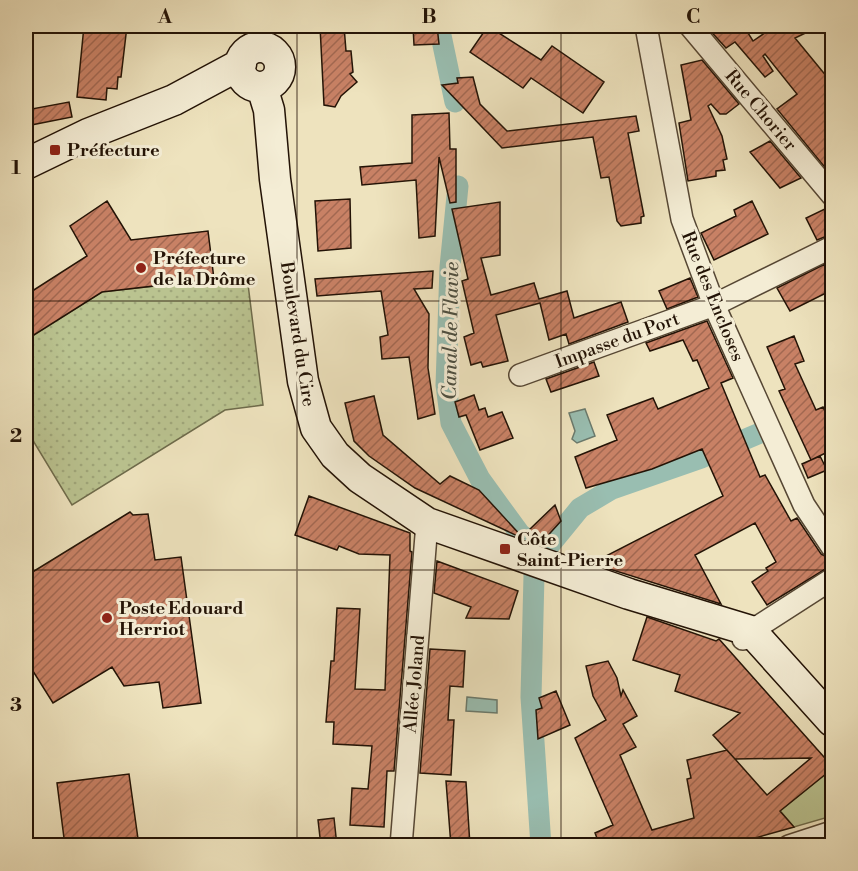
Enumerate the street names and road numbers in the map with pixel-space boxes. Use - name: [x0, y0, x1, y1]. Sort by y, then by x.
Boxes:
- street label: Rue Chorier: [720, 65, 802, 156]
- street label: Rue des Encloses: [676, 228, 749, 365]
- street label: Boulevard du Cire: [275, 259, 320, 408]
- street label: Impasse du Port: [552, 307, 683, 374]
- street label: Allée Joland: [399, 633, 430, 735]

